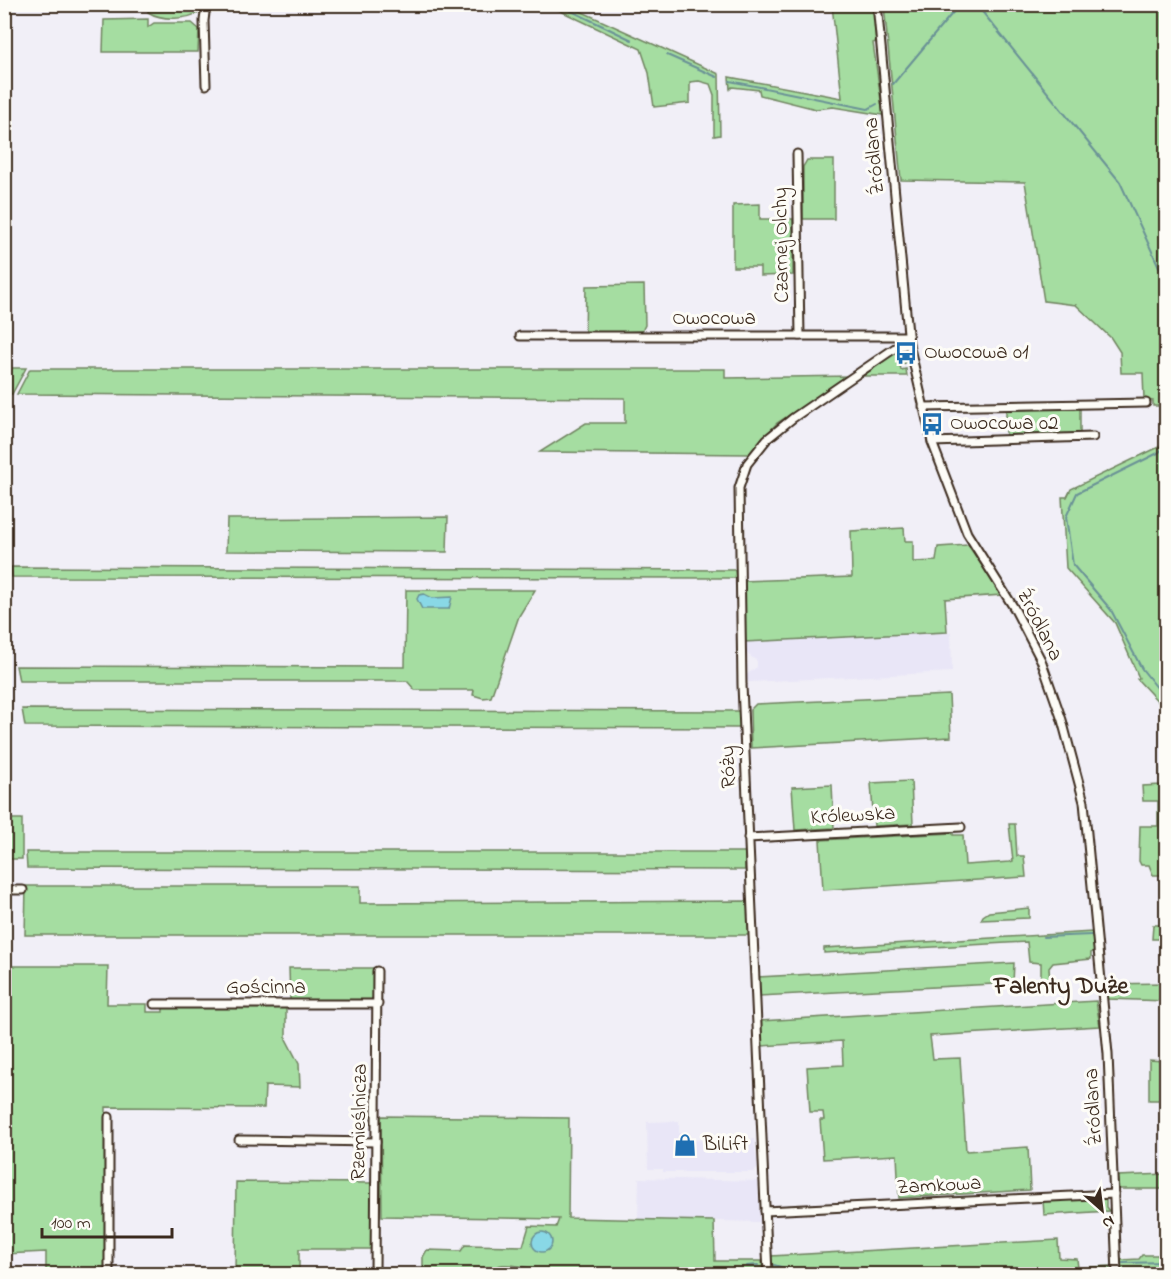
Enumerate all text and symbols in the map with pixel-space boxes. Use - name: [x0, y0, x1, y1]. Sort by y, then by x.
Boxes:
- street label: Źródlana: [857, 116, 893, 196]
- street label: Czarnej Olchy: [766, 187, 800, 303]
- street label: Owocowa: [672, 304, 756, 334]
- place label: Owocowa 01: [924, 338, 1029, 368]
- bus stop icon: Owocowa 01: [893, 340, 919, 366]
- place label: Owocowa 02: [950, 409, 1058, 439]
- bus stop icon: Owocowa 02: [919, 411, 945, 437]
- street label: Źródlana: [1008, 584, 1070, 666]
- street label: Róży: [713, 745, 747, 789]
- street label: Królewska: [810, 799, 896, 833]
- district label: Falenty Duże: [993, 970, 1130, 1006]
- street label: Gościnna: [226, 973, 306, 1003]
- street label: Rzemieślnicza: [344, 1063, 376, 1181]
- street label: Źródlana: [1077, 1067, 1111, 1147]
- place label: BiLift: [702, 1130, 748, 1160]
- shop icon: BiLift: [672, 1132, 698, 1158]
- street label: Zamkowa: [896, 1169, 982, 1203]
- north arrow: [1072, 1180, 1132, 1240]
- scale bar: [42, 1201, 172, 1239]
- text: N: [1098, 1208, 1119, 1235]
- text: 100 m: [51, 1211, 91, 1237]

